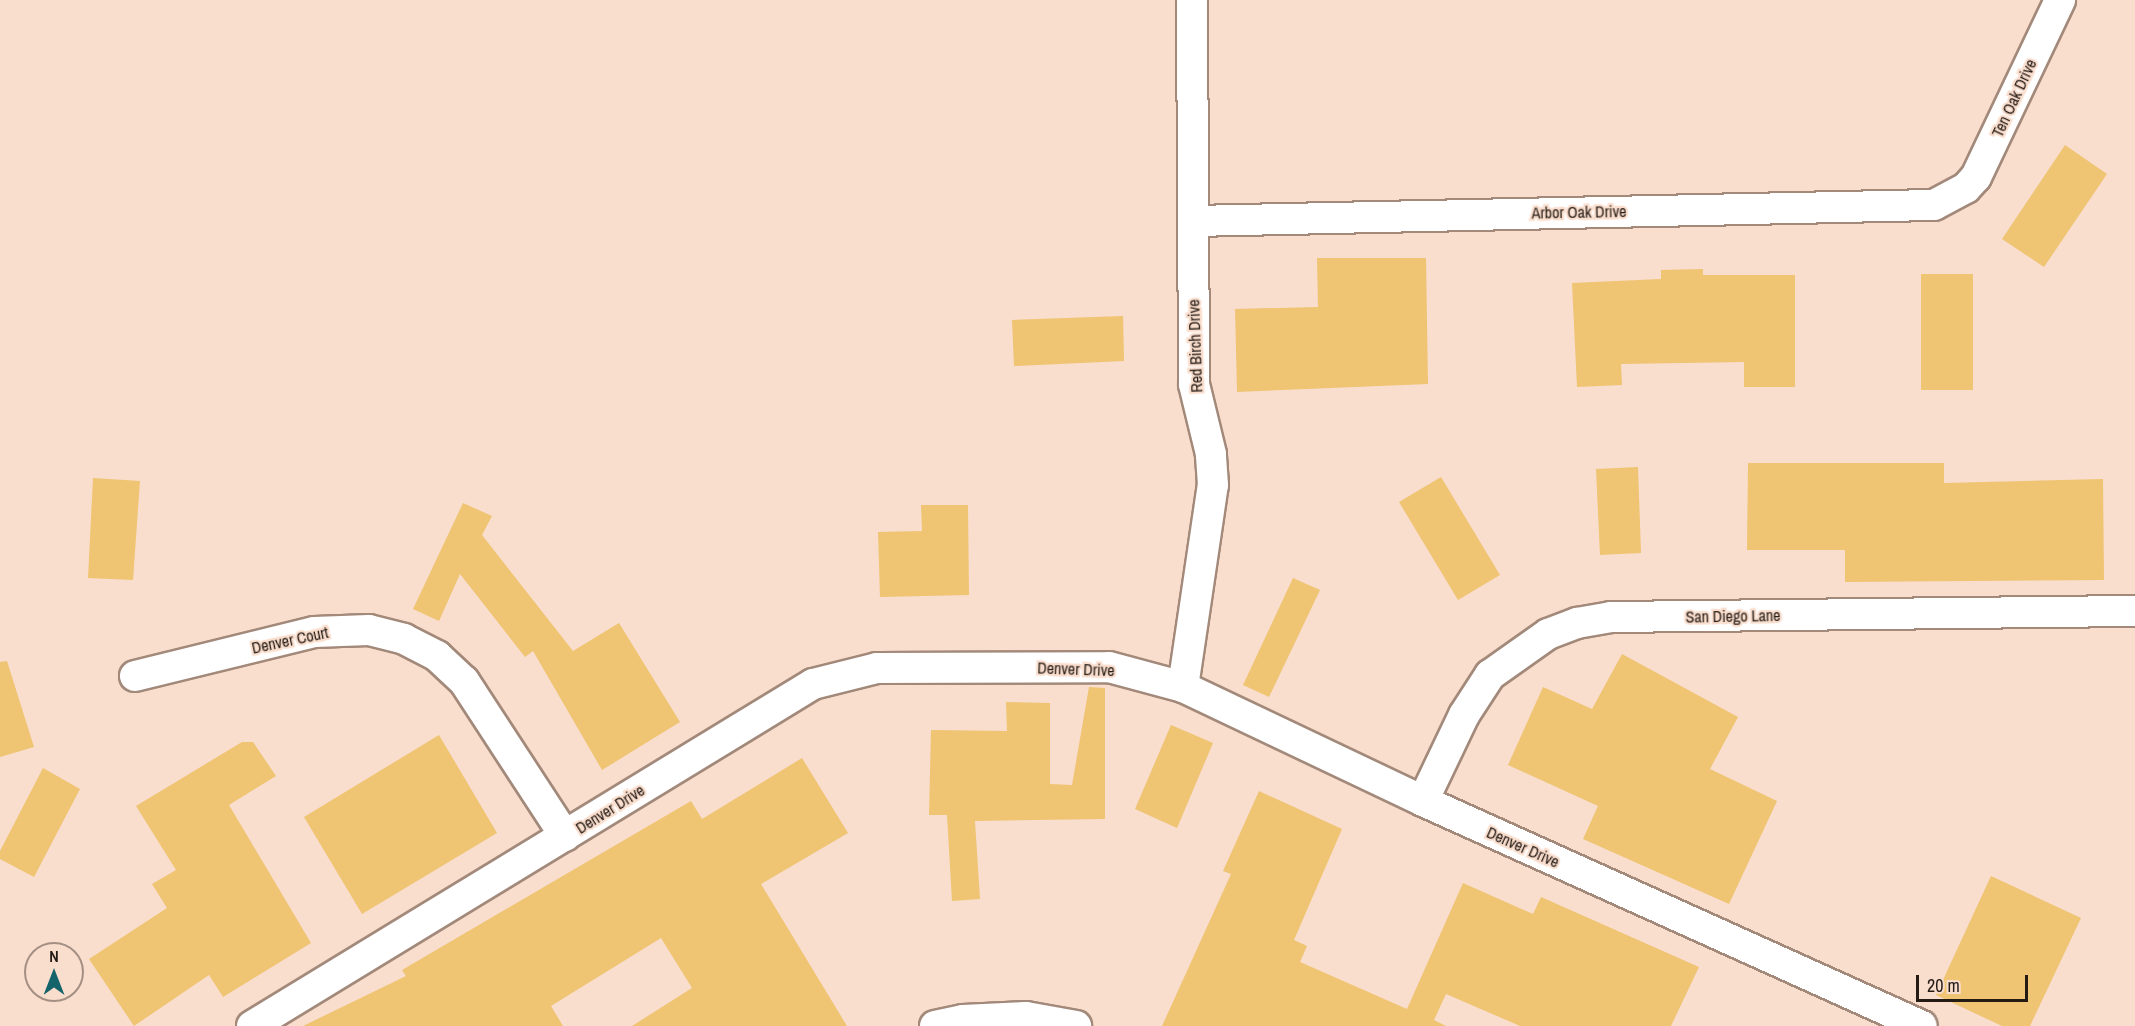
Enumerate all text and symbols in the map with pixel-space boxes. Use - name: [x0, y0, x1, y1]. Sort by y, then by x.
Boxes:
- street label: Ten Oak Drive: [1988, 56, 2040, 140]
- street label: Arbor Oak Drive: [1531, 202, 1627, 222]
- street label: Red Birch Drive: [1184, 299, 1206, 393]
- street label: San Diego Lane: [1685, 606, 1781, 626]
- street label: Denver Court: [250, 622, 330, 658]
- street label: Denver Drive: [1037, 658, 1115, 680]
- street label: Denver Drive: [572, 780, 648, 838]
- street label: Denver Drive: [1484, 823, 1562, 871]
- north arrow: [24, 942, 84, 1002]
- text: N: [49, 945, 59, 967]
- scale bar: [1919, 963, 2032, 1001]
- text: 20 m: [1927, 973, 1960, 998]

